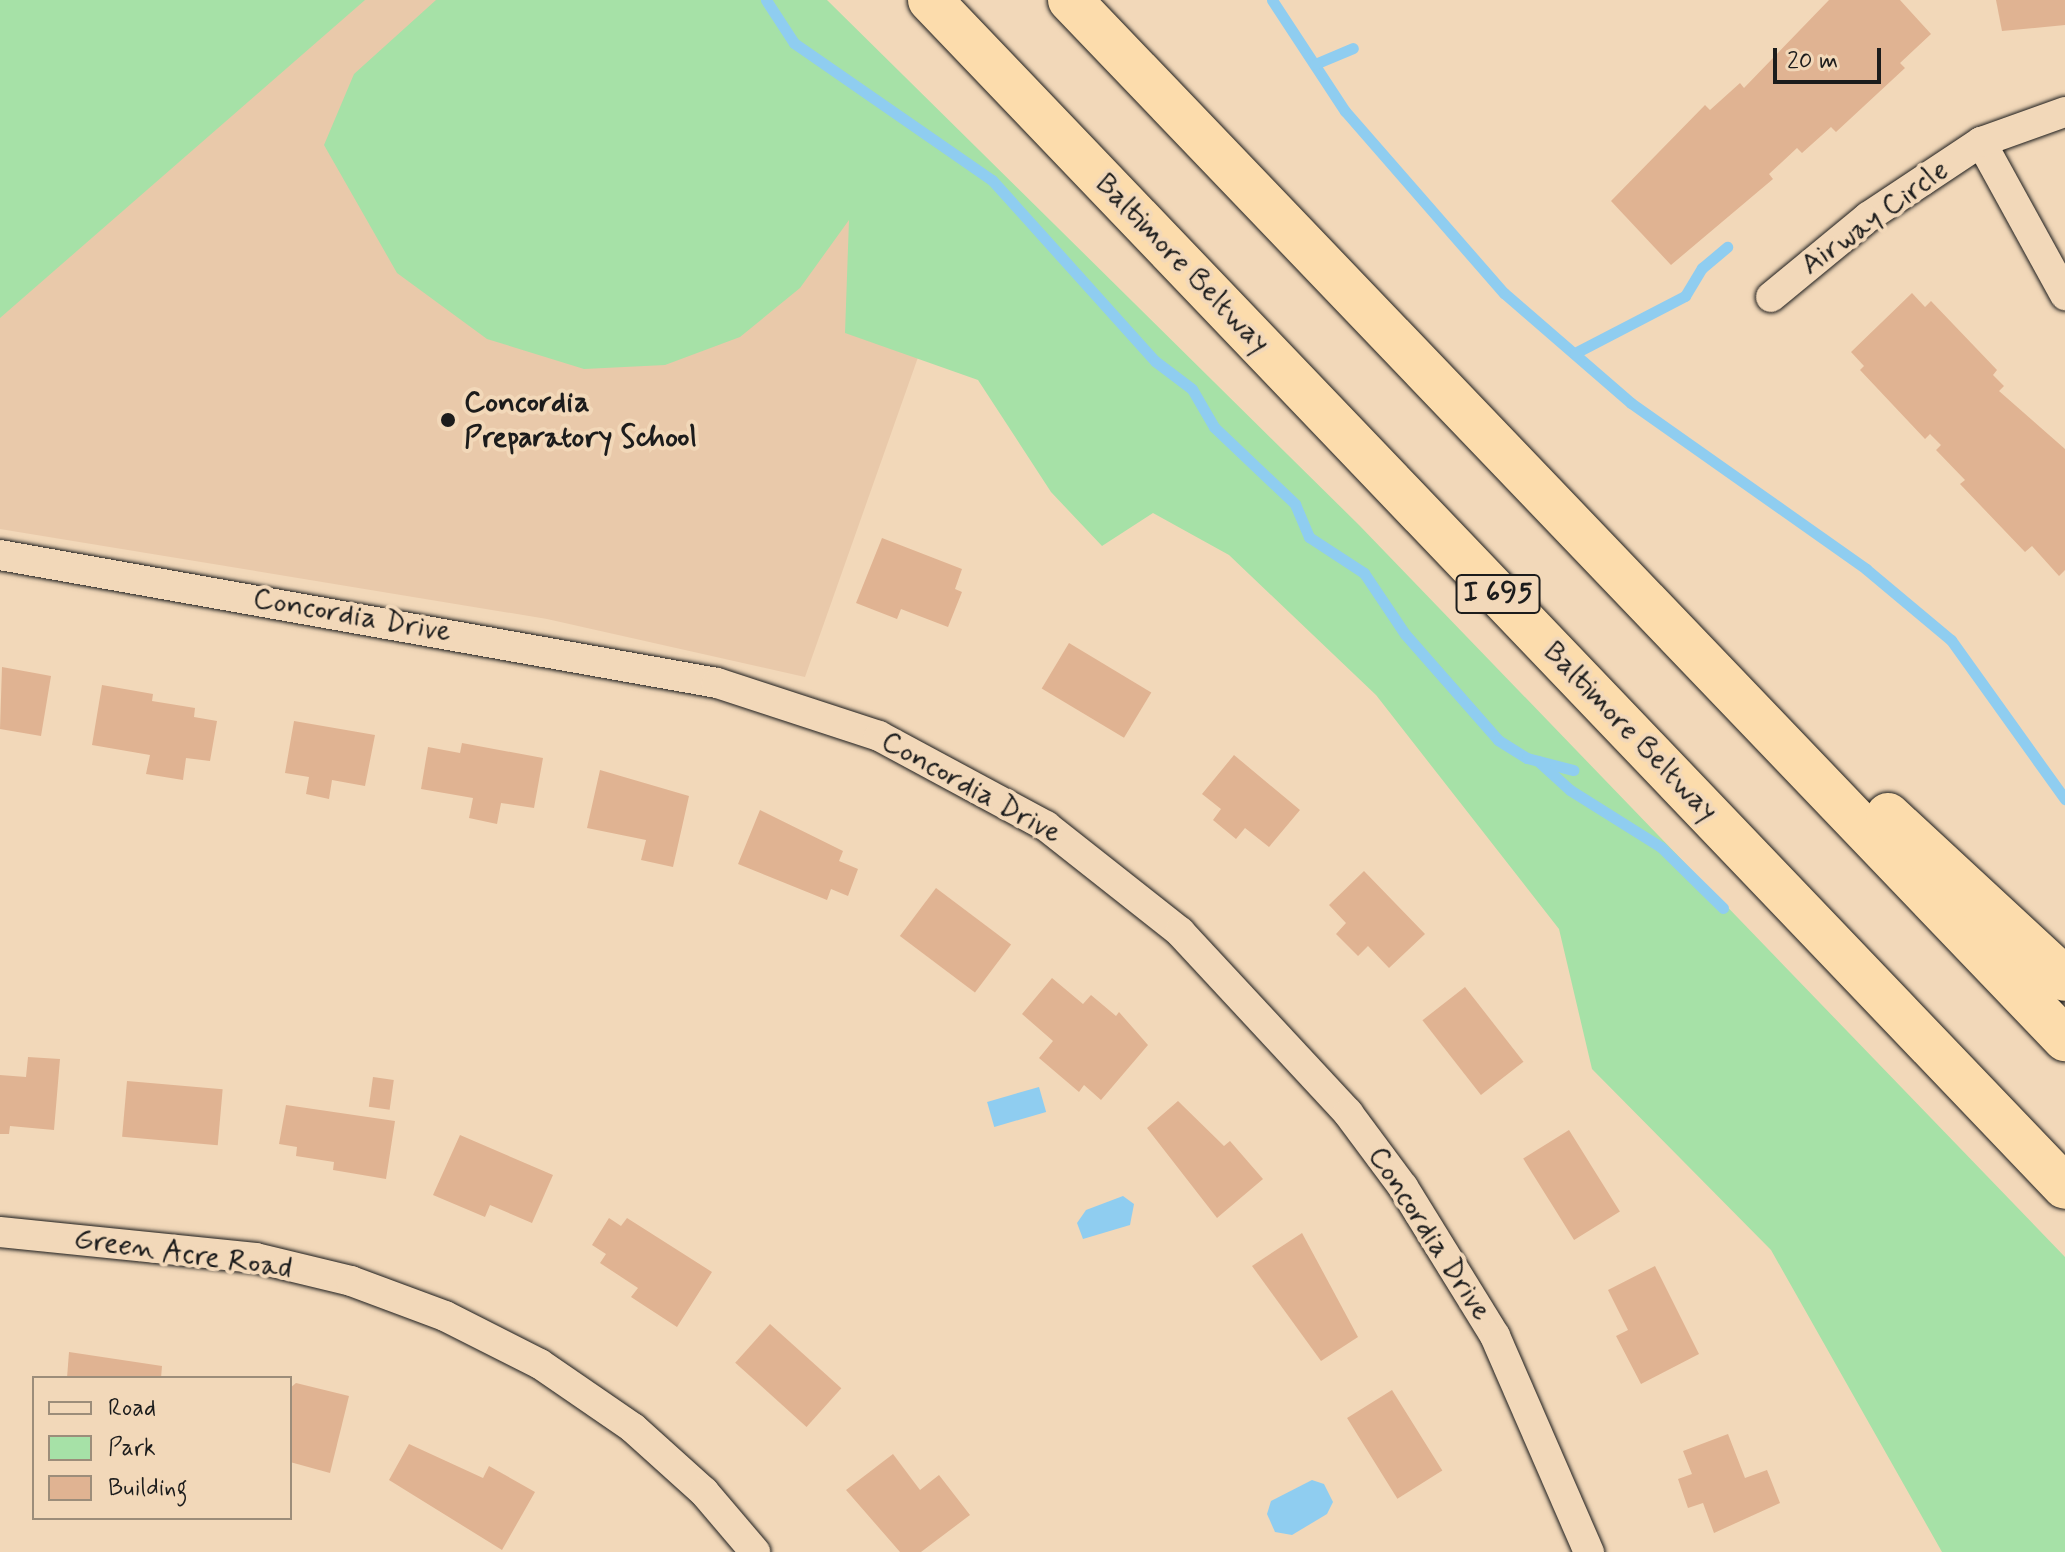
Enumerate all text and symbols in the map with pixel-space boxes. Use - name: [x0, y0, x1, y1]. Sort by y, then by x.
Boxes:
- scale bar: [1777, 32, 1885, 82]
- text: 20 m: [1787, 46, 1838, 77]
- street label: Airway Circle: [1794, 152, 1956, 284]
- street label: Baltimore Beltway: [1086, 166, 1278, 362]
- place label: Concordia Preparatory School: [464, 385, 698, 456]
- marker: Concordia Preparatory School: [439, 411, 457, 429]
- road number: I 695: [1454, 570, 1542, 618]
- street label: Concordia Drive: [250, 581, 454, 651]
- street label: Baltimore Beltway: [1534, 634, 1726, 830]
- street label: Concordia Drive: [875, 724, 1067, 852]
- street label: Concordia Drive: [1359, 1140, 1499, 1328]
- street label: Green Acre Road: [73, 1221, 293, 1287]
- legend: [32, 1376, 292, 1520]
- text: Road: [108, 1393, 156, 1424]
- text: Park: [108, 1433, 156, 1464]
- text: Building: [108, 1473, 188, 1504]

